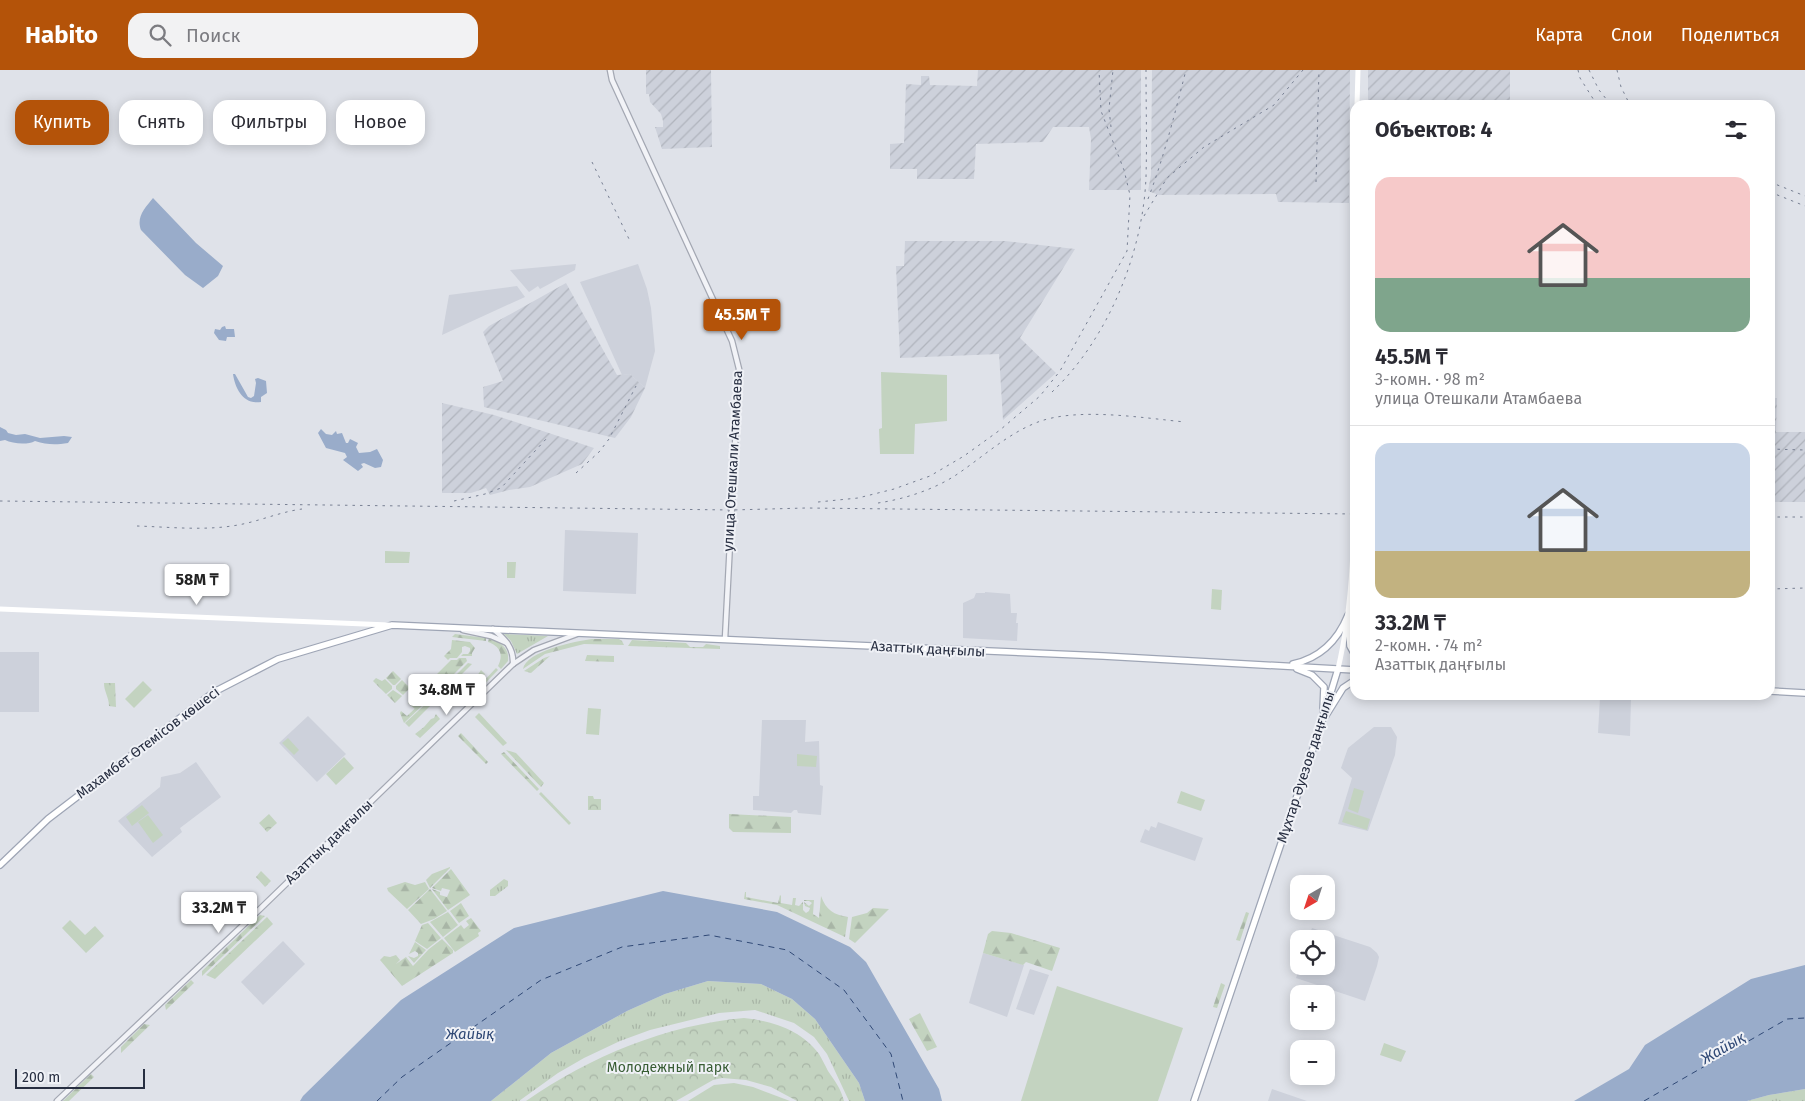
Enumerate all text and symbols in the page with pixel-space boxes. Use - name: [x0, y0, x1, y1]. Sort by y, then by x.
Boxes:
- search box: [128, 13, 478, 58]
- text: Habito: [25, 21, 98, 49]
- icon: search: [146, 21, 174, 49]
- text: Поиск: [186, 24, 240, 47]
- text: Карта: [1535, 24, 1583, 46]
- text: Слои: [1611, 24, 1653, 46]
- text: Поделиться: [1681, 24, 1780, 46]
- chip: Купить: [15, 100, 109, 145]
- chip: Снять: [119, 100, 203, 145]
- chip: Фильтры: [213, 100, 326, 145]
- chip: Новое: [336, 100, 425, 145]
- icon: filters: [1722, 116, 1750, 144]
- text: Объектов: 4: [1375, 117, 1492, 143]
- icon: home: [1518, 210, 1608, 300]
- pin: 45.5M ₸: [696, 298, 788, 341]
- text: 45.5M ₸: [714, 305, 770, 324]
- text: 45.5M ₸: [1375, 344, 1447, 370]
- street label: улица Отешкали Атамбаева: [720, 370, 746, 552]
- text: 3-комн. · 98 m²: [1375, 370, 1485, 389]
- text: улица Отешкали Атамбаева: [1375, 389, 1582, 408]
- icon: home: [1518, 475, 1608, 565]
- pin: 58M ₸: [162, 564, 232, 606]
- text: 58M ₸: [176, 570, 218, 589]
- text: 33.2M ₸: [1375, 610, 1446, 636]
- text: 2-комн. · 74 m²: [1375, 636, 1483, 655]
- street label: Азаттық даңғылы: [870, 638, 986, 660]
- text: Азаттық даңғылы: [1375, 655, 1506, 674]
- pin: 34.8M ₸: [401, 674, 493, 716]
- text: 34.8M ₸: [419, 680, 475, 699]
- street label: Махамбет Өтемісов көшесі: [73, 684, 223, 802]
- street label: Мұхтар Әуезов даңғылы: [1273, 689, 1339, 845]
- street label: Азаттық даңғылы: [282, 796, 376, 888]
- north arrow: [1290, 875, 1335, 920]
- map controls: [1290, 875, 1335, 1085]
- pin: 33.2M ₸: [173, 892, 265, 934]
- text: 33.2M ₸: [192, 898, 246, 917]
- button: locate: [1290, 930, 1335, 975]
- button: +: [1290, 985, 1335, 1030]
- water label: Жайық: [445, 1025, 494, 1043]
- water label: Жайық: [1697, 1028, 1748, 1068]
- button: −: [1290, 1040, 1335, 1085]
- park label: Молодежный парк: [607, 1059, 730, 1076]
- scale bar: [15, 1066, 145, 1089]
- text: 200 m: [22, 1069, 60, 1086]

